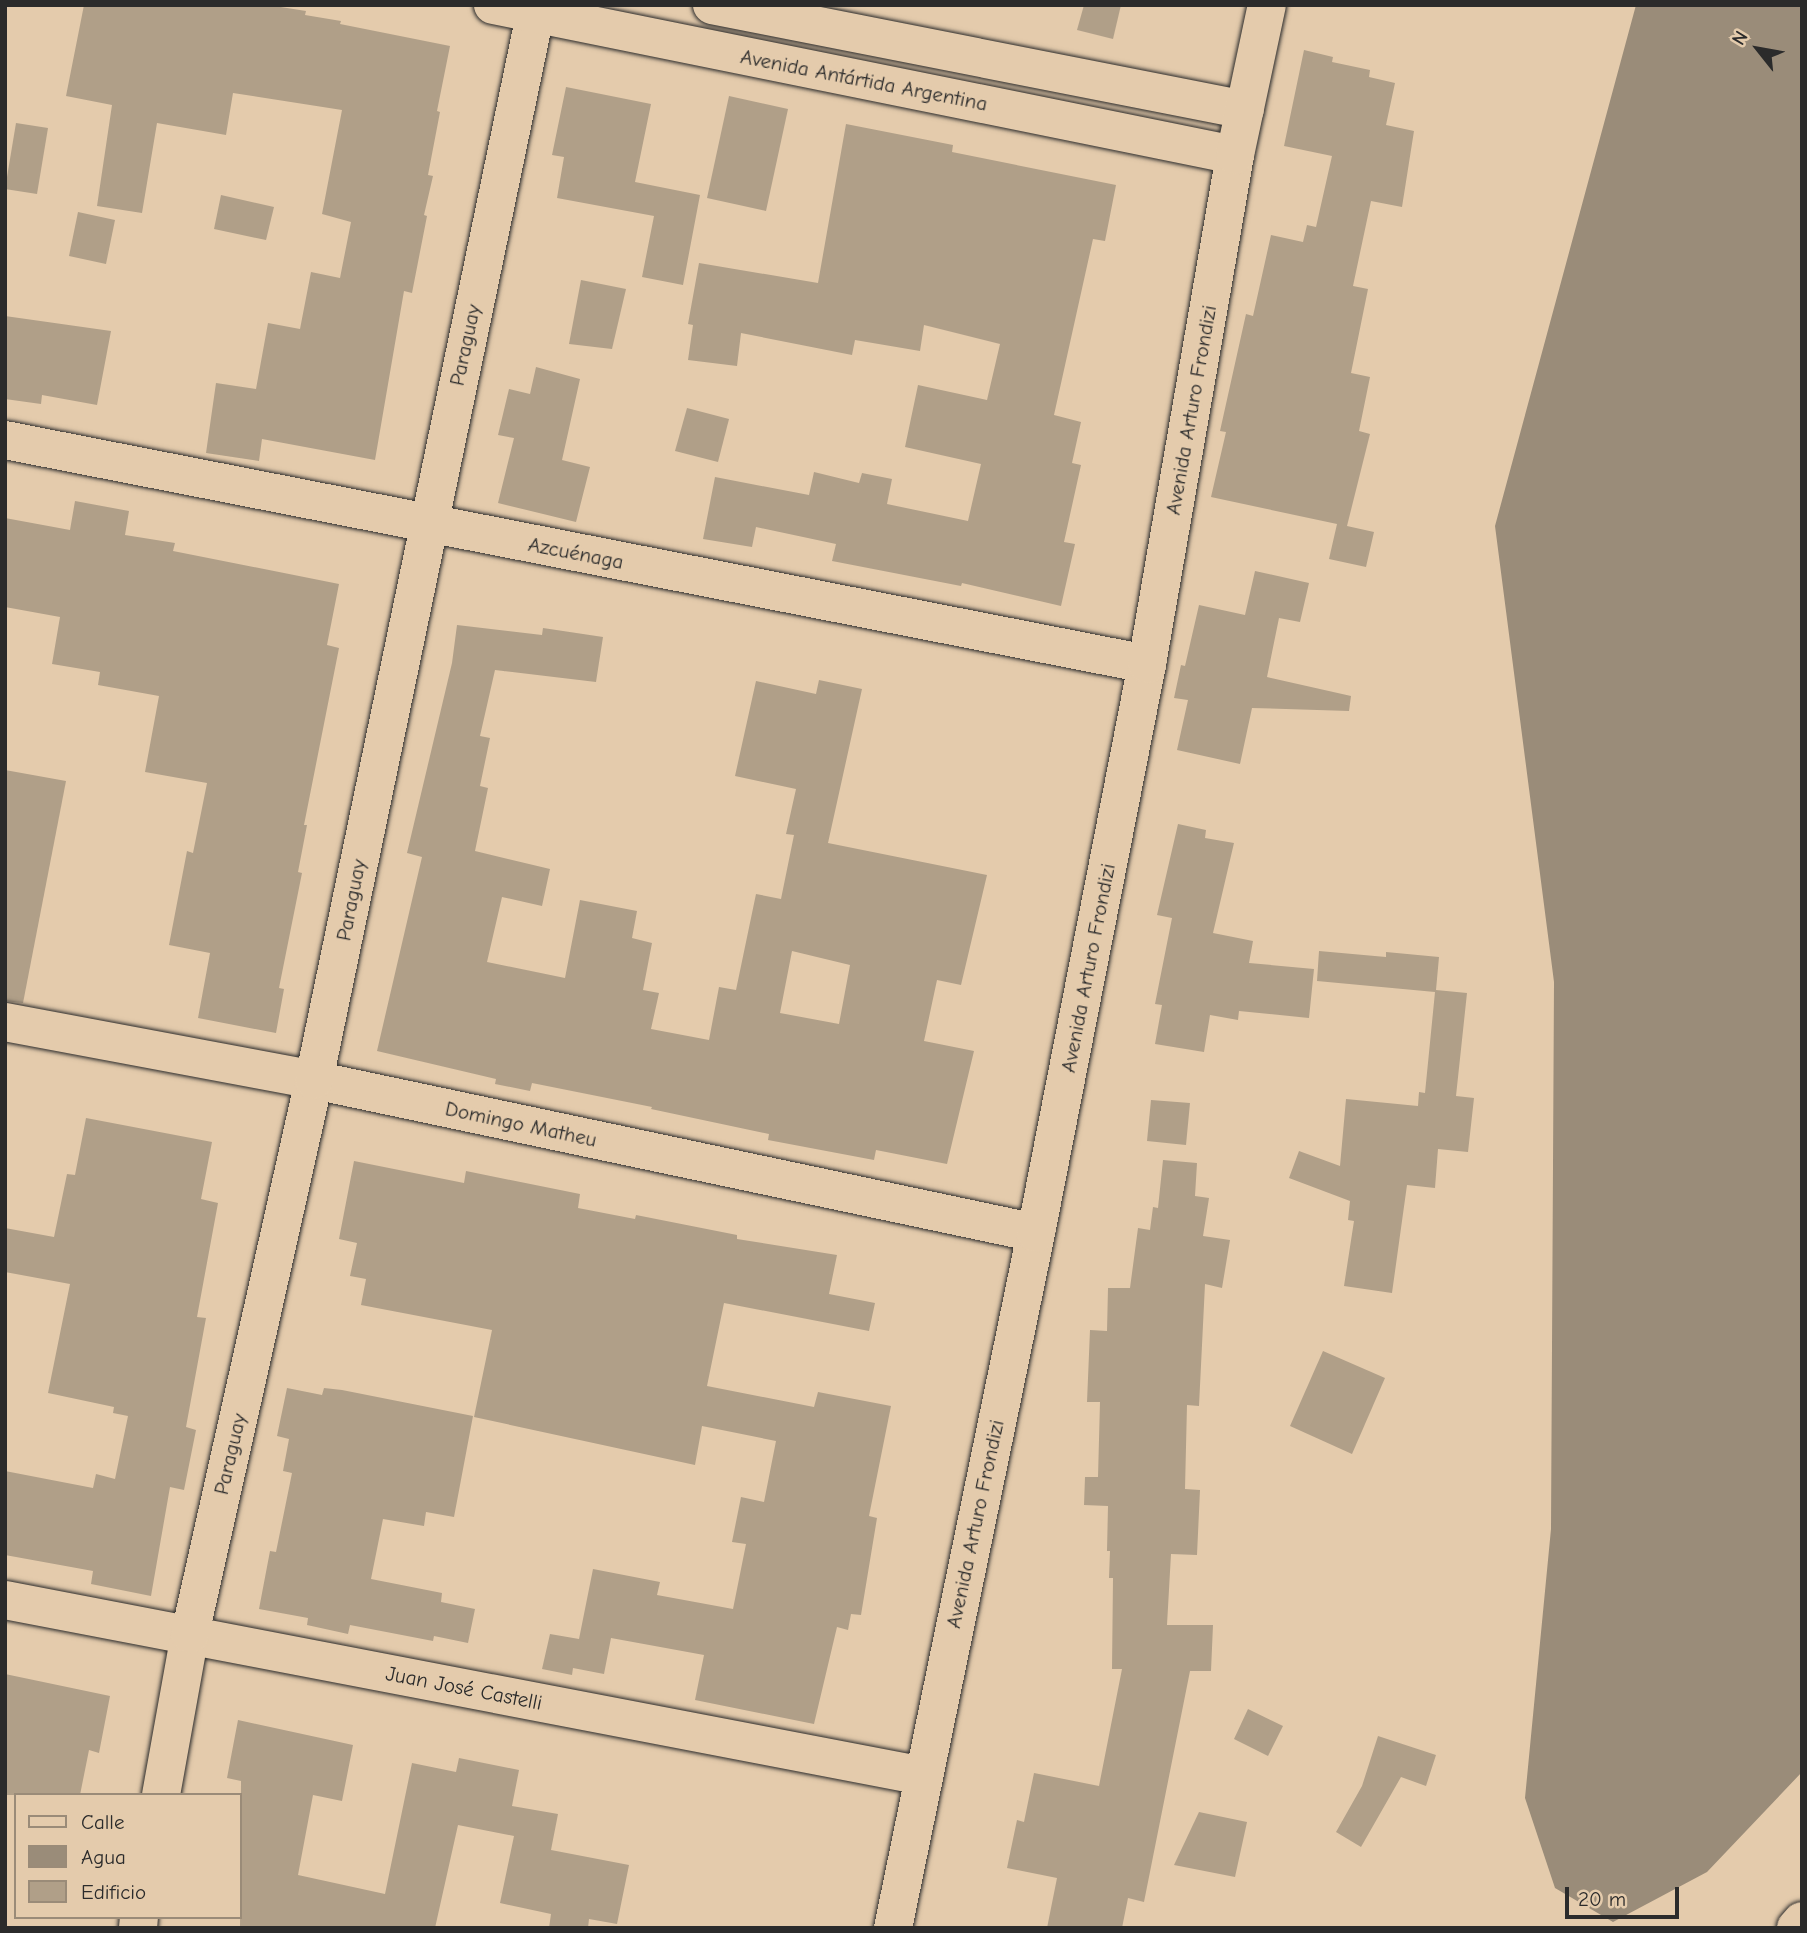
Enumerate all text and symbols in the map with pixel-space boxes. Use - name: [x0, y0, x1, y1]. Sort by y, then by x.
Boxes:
- north arrow: [1723, 14, 1793, 84]
- text: N: [1727, 27, 1753, 49]
- street label: Avenida Antártida Argentina: [738, 44, 990, 116]
- street label: Paraguay: [444, 302, 486, 388]
- street label: Avenida Arturo Frondizi: [1160, 303, 1222, 517]
- street label: Azcuénaga: [526, 531, 626, 575]
- street label: Paraguay: [331, 857, 371, 943]
- street label: Avenida Arturo Frondizi: [1055, 861, 1121, 1075]
- street label: Domingo Matheu: [443, 1096, 599, 1152]
- street label: Paraguay: [208, 1411, 252, 1497]
- street label: Avenida Arturo Frondizi: [941, 1417, 1009, 1631]
- street label: Juan José Castelli: [384, 1660, 544, 1716]
- legend: [14, 1793, 242, 1919]
- text: Calle: [81, 1810, 124, 1834]
- text: Agua: [81, 1845, 126, 1869]
- scale bar: [1569, 1874, 1683, 1918]
- text: Edificio: [81, 1880, 146, 1904]
- text: 20 m: [1578, 1887, 1626, 1911]

